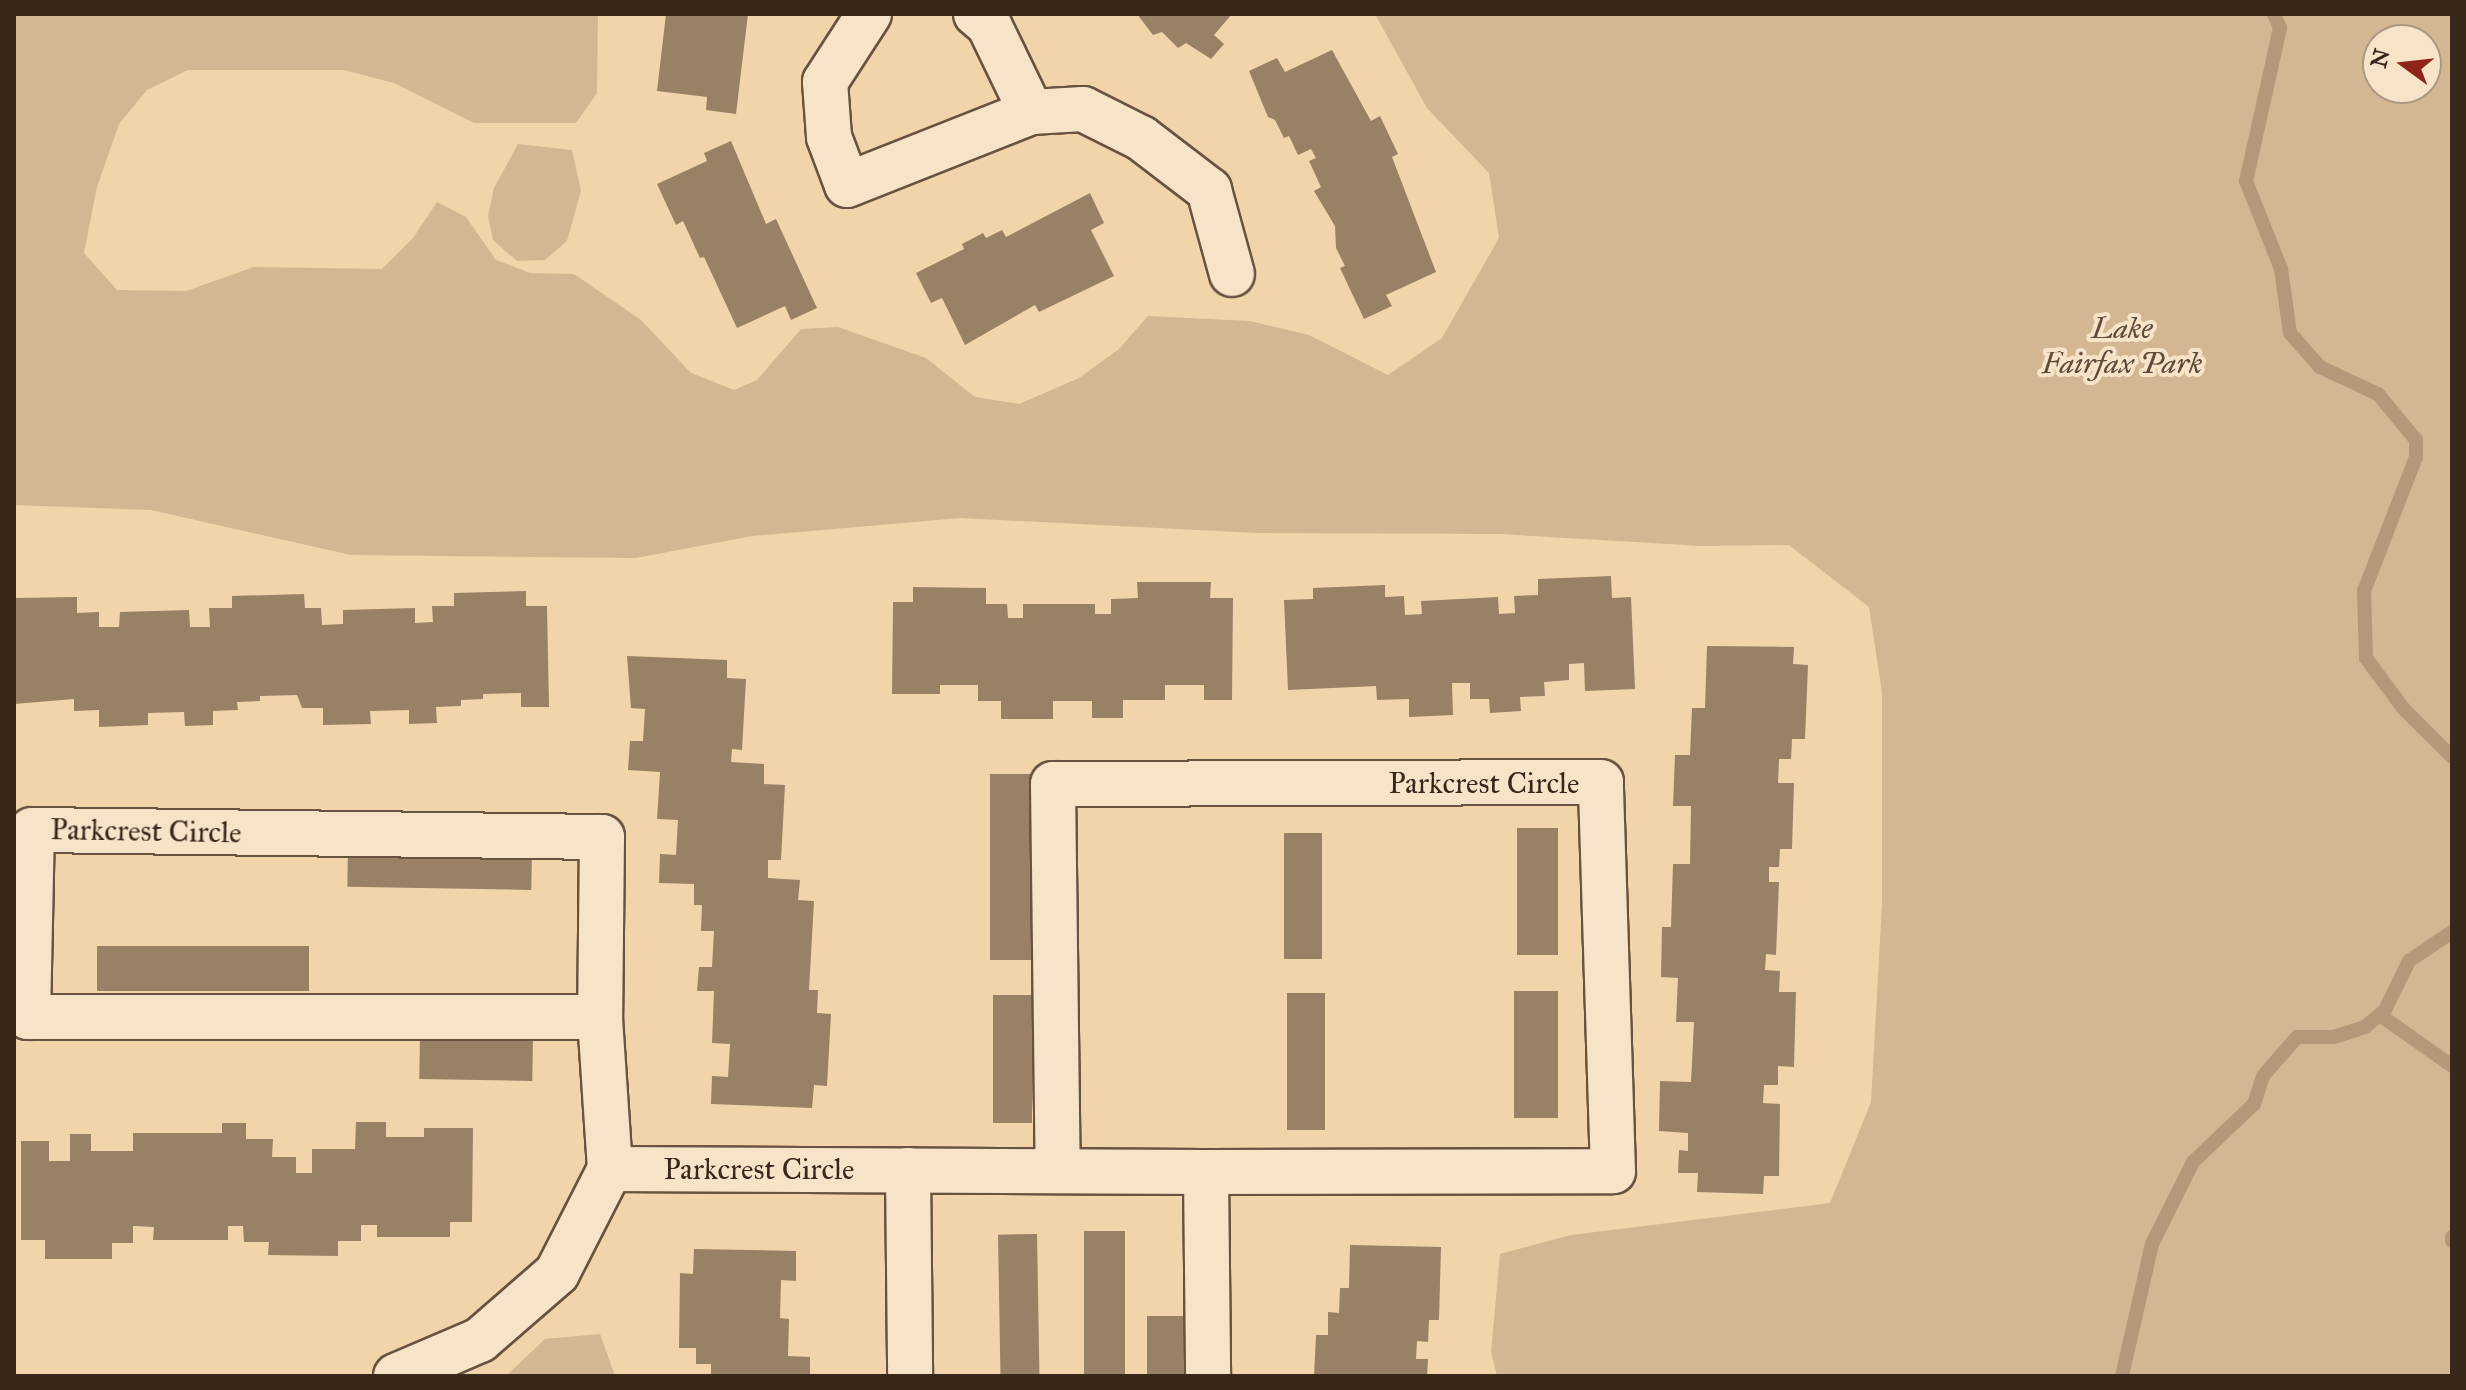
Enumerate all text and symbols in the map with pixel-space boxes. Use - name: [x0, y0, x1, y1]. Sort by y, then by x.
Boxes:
- north arrow: [2362, 24, 2442, 104]
- text: N: [2365, 46, 2396, 71]
- park label: Lake Fairfax Park: [2042, 310, 2202, 380]
- street label: Parkcrest Circle: [1388, 765, 1580, 801]
- street label: Parkcrest Circle: [50, 811, 242, 851]
- street label: Parkcrest Circle: [663, 1151, 855, 1187]

